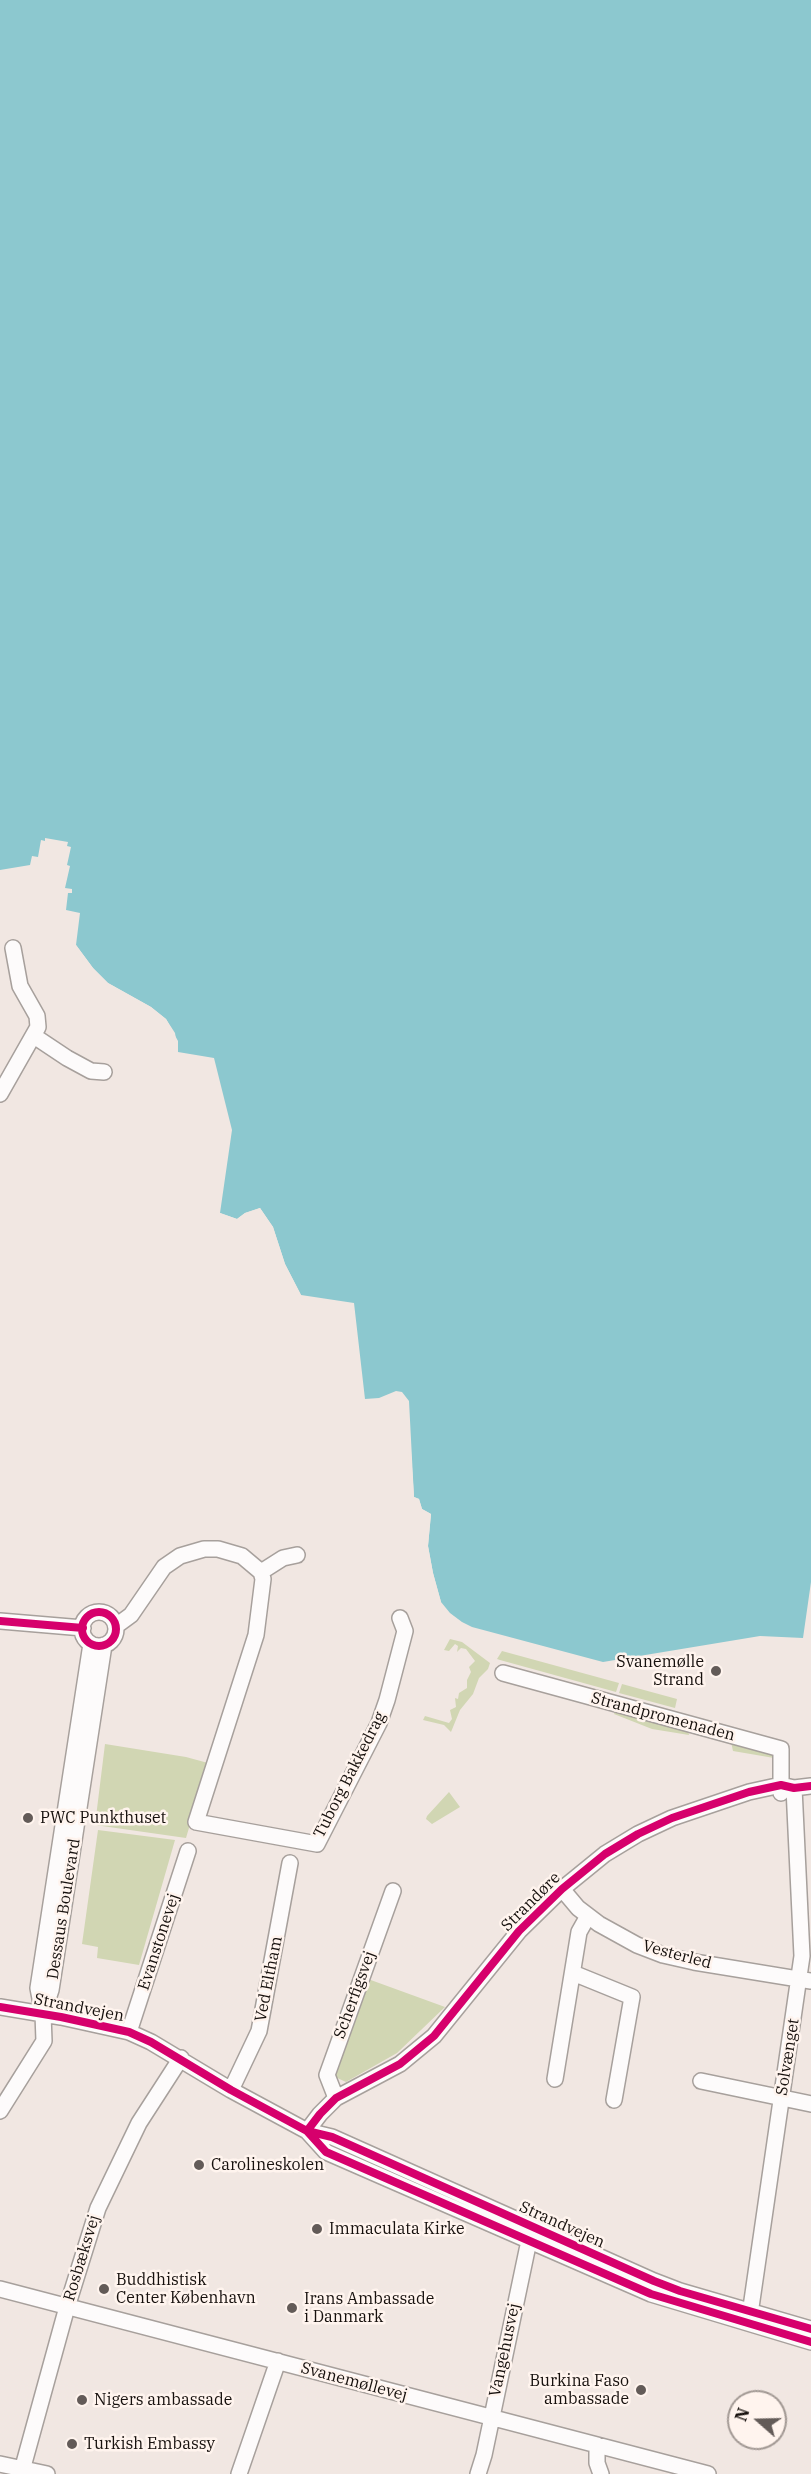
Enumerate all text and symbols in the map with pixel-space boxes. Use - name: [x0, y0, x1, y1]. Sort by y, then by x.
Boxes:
- place label: Svanemølle Strand: [616, 1652, 704, 1690]
- marker: Svanemølle Strand: [709, 1664, 723, 1678]
- street label: Strandpromenaden: [589, 1689, 737, 1745]
- street label: Tuborg Bakkedrag: [310, 1709, 390, 1841]
- place label: PWC Punkthuset: [40, 1808, 166, 1828]
- marker: PWC Punkthuset: [21, 1811, 35, 1825]
- street label: Dessaus Boulevard: [43, 1837, 85, 1981]
- street label: Strandøre: [498, 1869, 564, 1935]
- street label: Evanstonevej: [134, 1891, 184, 1993]
- street label: Ved Eltham: [251, 1935, 287, 2023]
- street label: Vesterled: [640, 1937, 714, 1973]
- street label: Scherfigsvej: [330, 1949, 380, 2041]
- street label: Strandvejen: [32, 1990, 126, 2026]
- street label: Solvænget: [772, 2017, 804, 2097]
- place label: Carolineskolen: [211, 2155, 324, 2175]
- marker: Carolineskolen: [192, 2158, 206, 2172]
- street label: Strandvejen: [516, 2198, 608, 2252]
- street label: Rosbæksvej: [60, 2213, 104, 2303]
- place label: Immaculata Kirke: [329, 2219, 465, 2239]
- marker: Immaculata Kirke: [310, 2222, 324, 2236]
- place label: Buddhistisk Center København: [116, 2270, 256, 2308]
- marker: Buddhistisk Center København: [97, 2282, 111, 2296]
- place label: Irans Ambassade i Danmark: [304, 2289, 434, 2327]
- marker: Irans Ambassade i Danmark: [285, 2301, 299, 2315]
- street label: Vangehusvej: [486, 2301, 524, 2399]
- street label: Svanemøllevej: [299, 2359, 409, 2405]
- place label: Burkina Faso ambassade: [529, 2371, 629, 2409]
- marker: Burkina Faso ambassade: [634, 2383, 648, 2397]
- place label: Nigers ambassade: [94, 2390, 232, 2410]
- north arrow: [727, 2390, 787, 2450]
- marker: Nigers ambassade: [75, 2393, 89, 2407]
- text: N: [730, 2405, 754, 2424]
- place label: Turkish Embassy: [84, 2434, 215, 2454]
- marker: Turkish Embassy: [65, 2437, 79, 2451]

